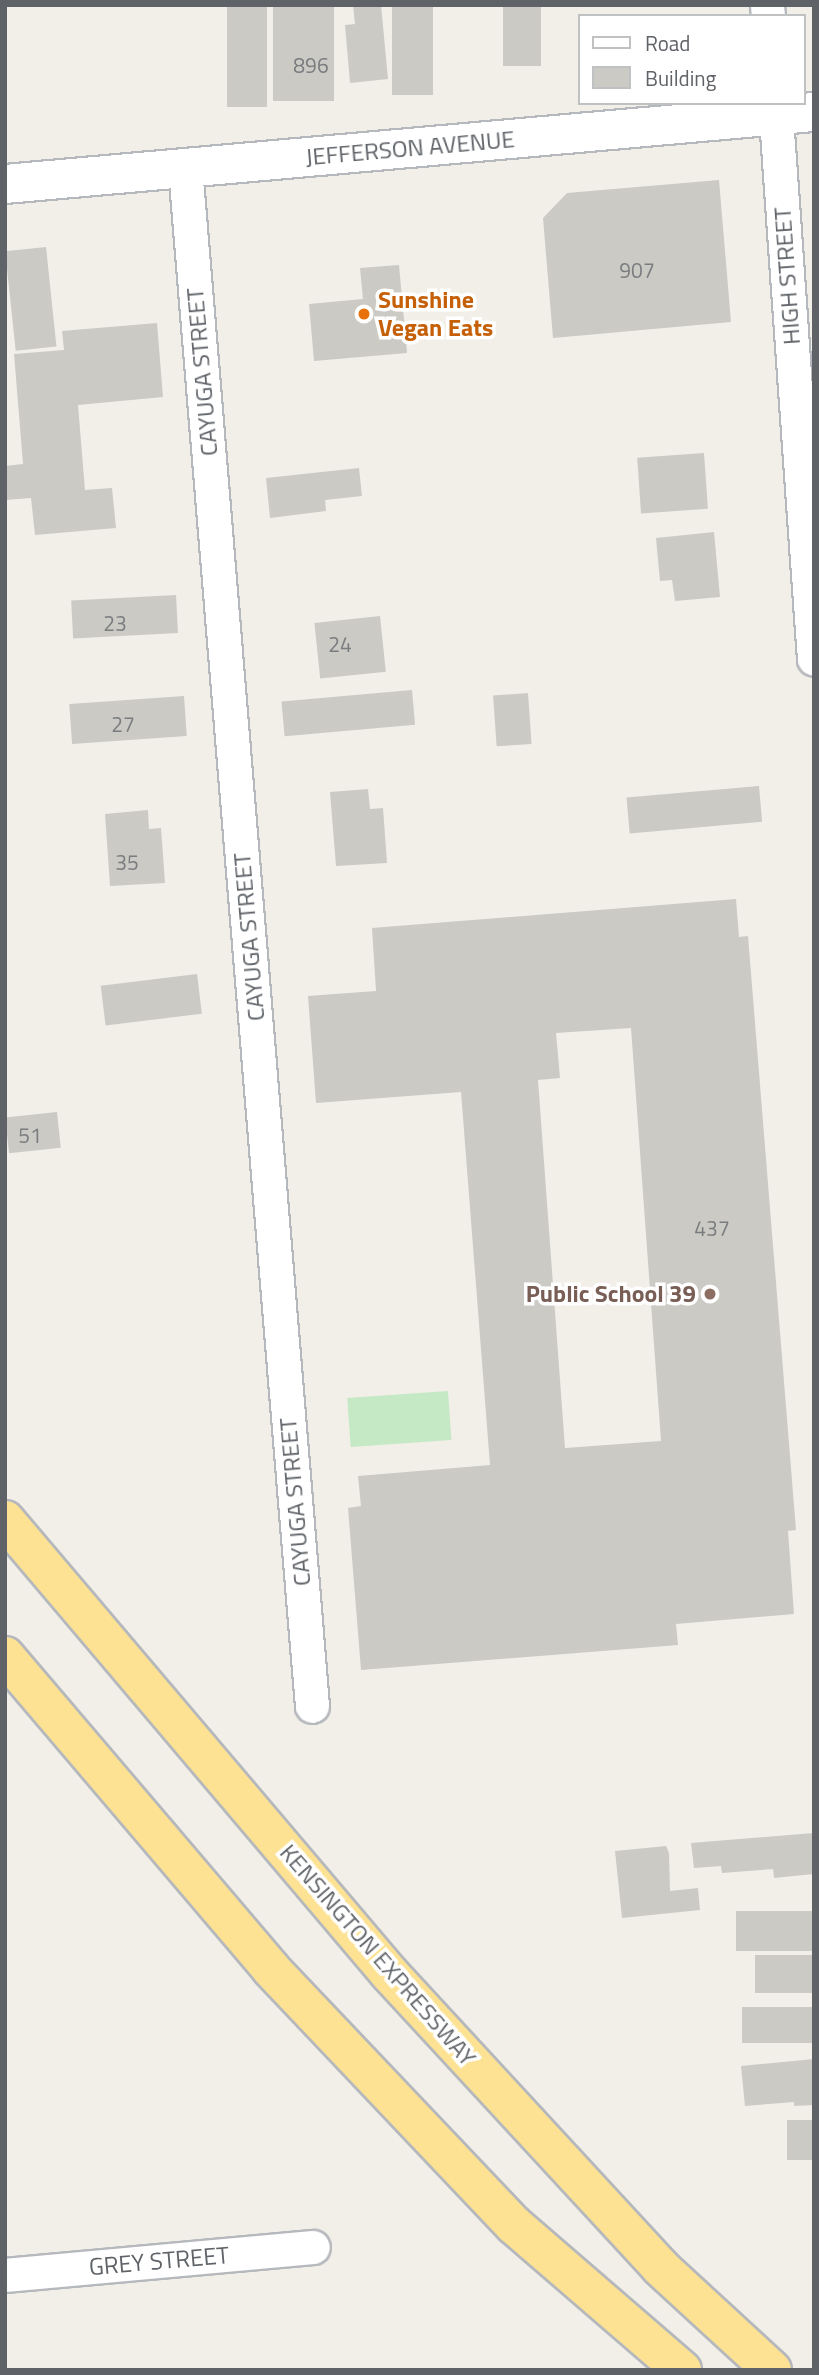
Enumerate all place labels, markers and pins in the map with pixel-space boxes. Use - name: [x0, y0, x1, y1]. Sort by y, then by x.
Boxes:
- place label: Sunshine Vegan Eats: [378, 286, 493, 342]
- marker: Sunshine Vegan Eats: [356, 306, 372, 322]
- place label: Public School 39: [526, 1280, 696, 1308]
- marker: Public School 39: [702, 1286, 718, 1302]

